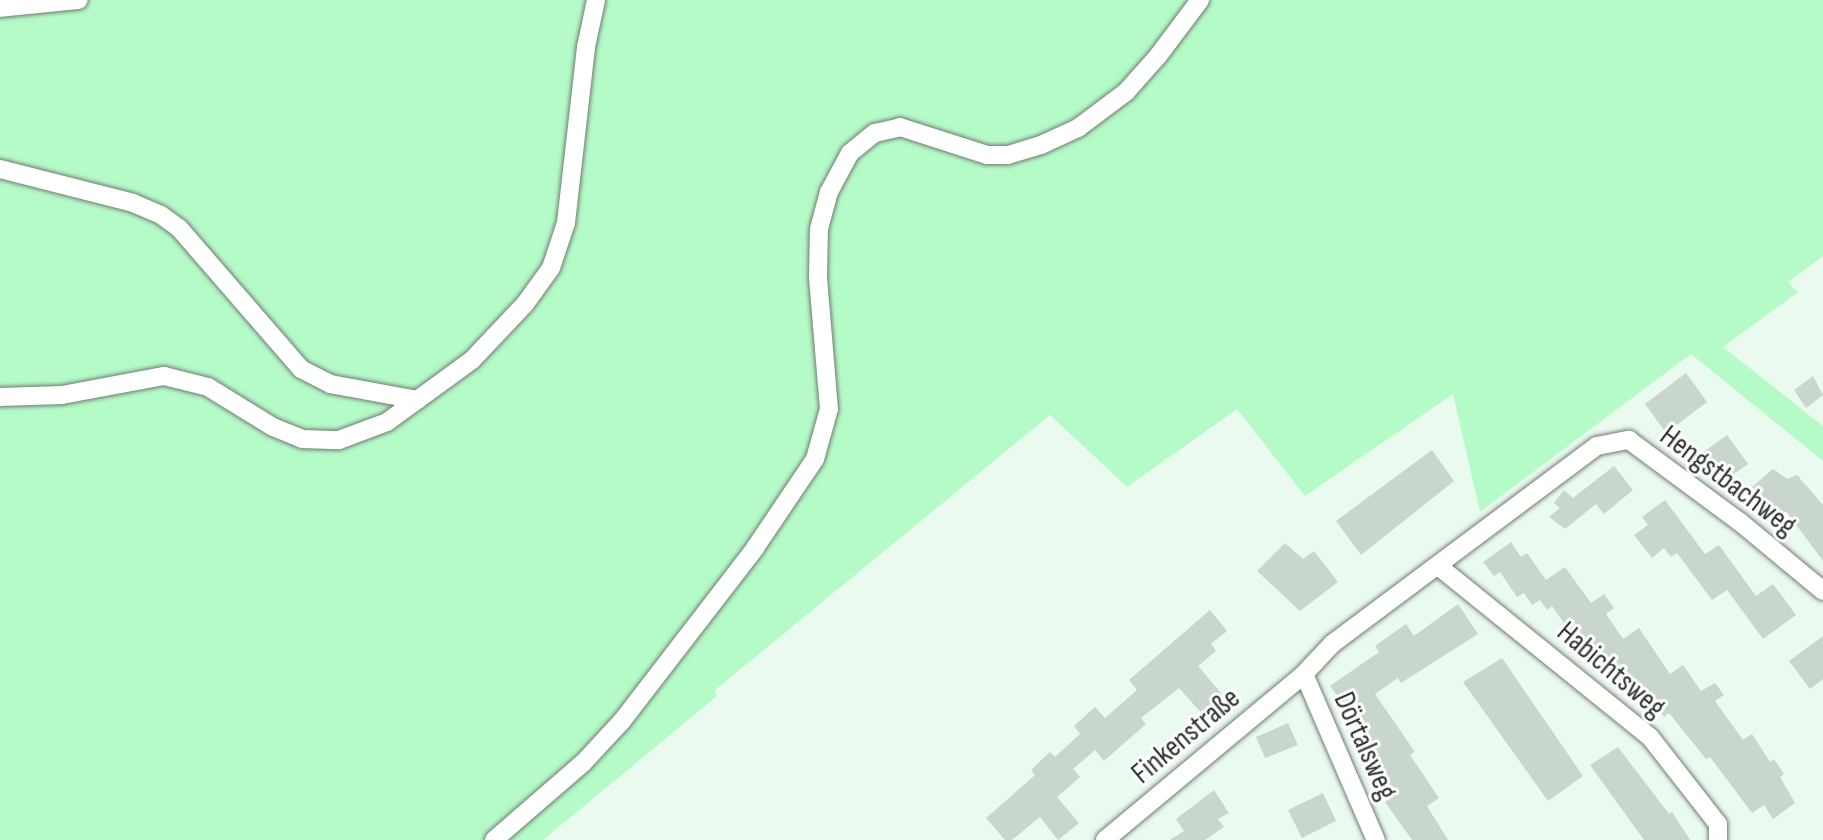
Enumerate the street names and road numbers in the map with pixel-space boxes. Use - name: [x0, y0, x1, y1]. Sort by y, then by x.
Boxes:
- street label: Hengstbachweg: [1653, 418, 1803, 544]
- street label: Habichtsweg: [1550, 614, 1672, 726]
- street label: Finkenstraße: [1124, 680, 1248, 792]
- street label: Dörtalsweg: [1325, 687, 1405, 805]

